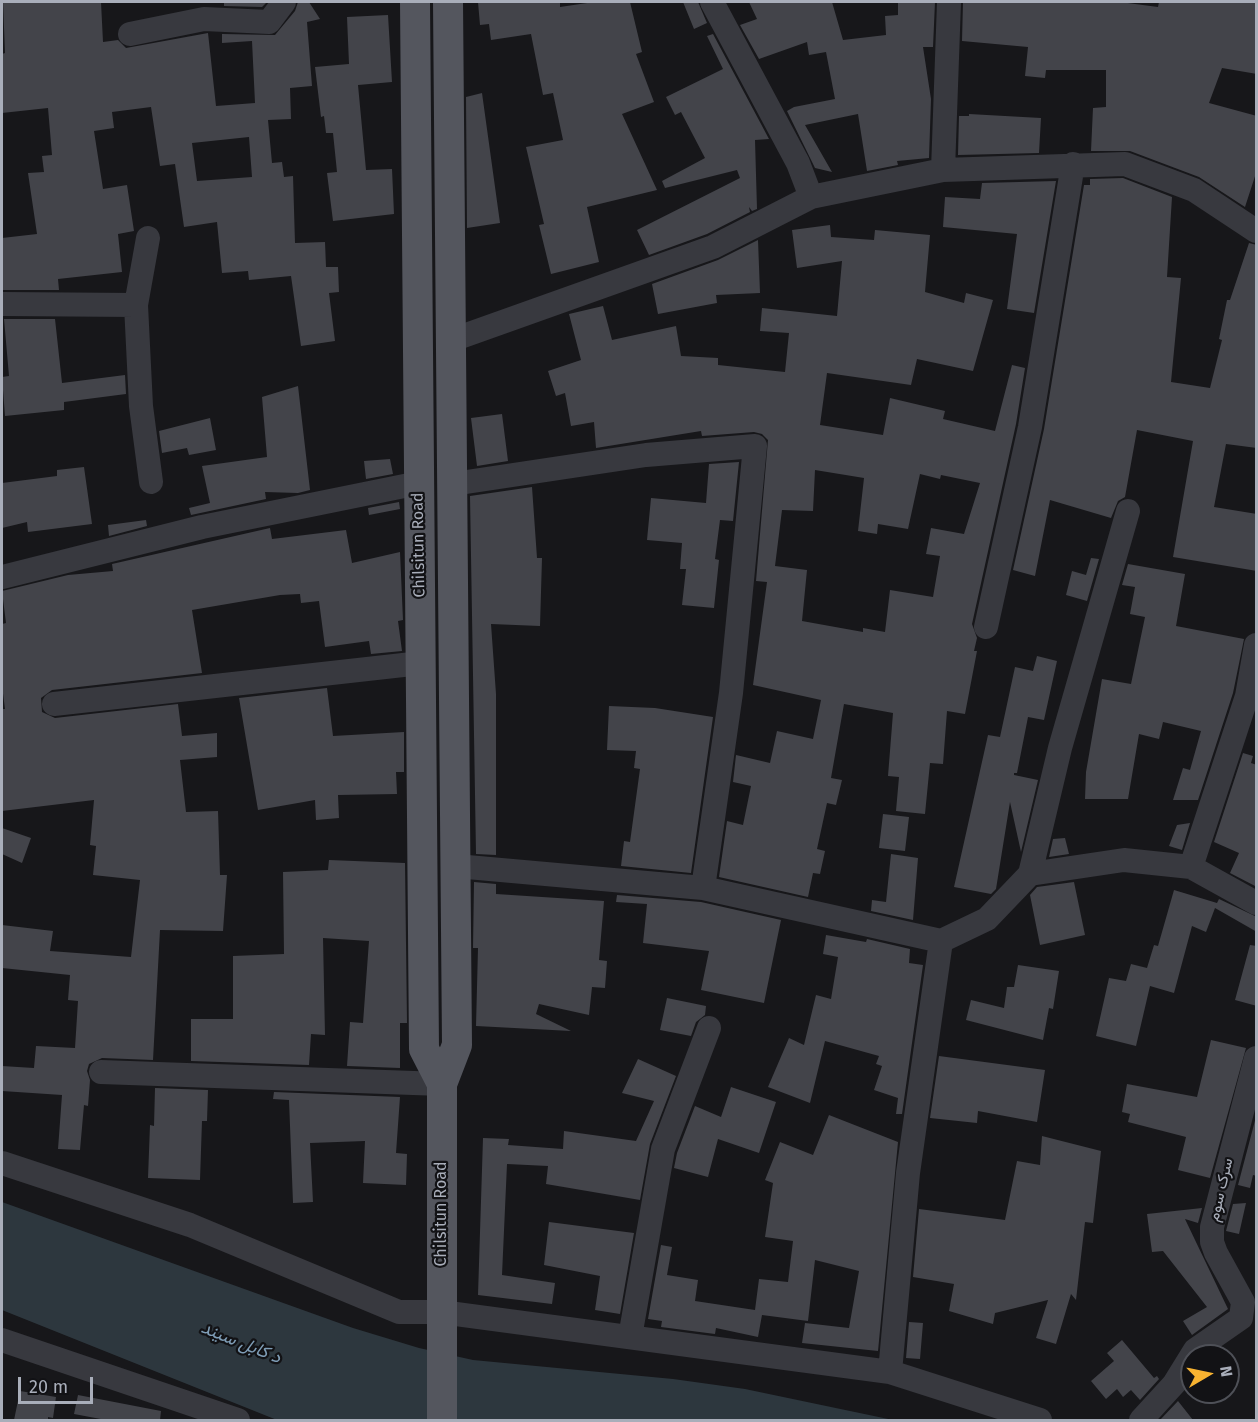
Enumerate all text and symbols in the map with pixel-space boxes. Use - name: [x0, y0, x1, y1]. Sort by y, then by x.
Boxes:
- street label: Chilsitun Road: [408, 492, 430, 598]
- street label: سرک سوم: [1204, 1156, 1238, 1224]
- street label: Chilsitun Road: [432, 1162, 452, 1266]
- water label: د کابل سيند: [198, 1317, 284, 1369]
- north arrow: [1180, 1344, 1240, 1404]
- scale bar: [21, 1365, 96, 1403]
- text: N: [1216, 1365, 1237, 1378]
- text: 20 m: [29, 1376, 68, 1398]

